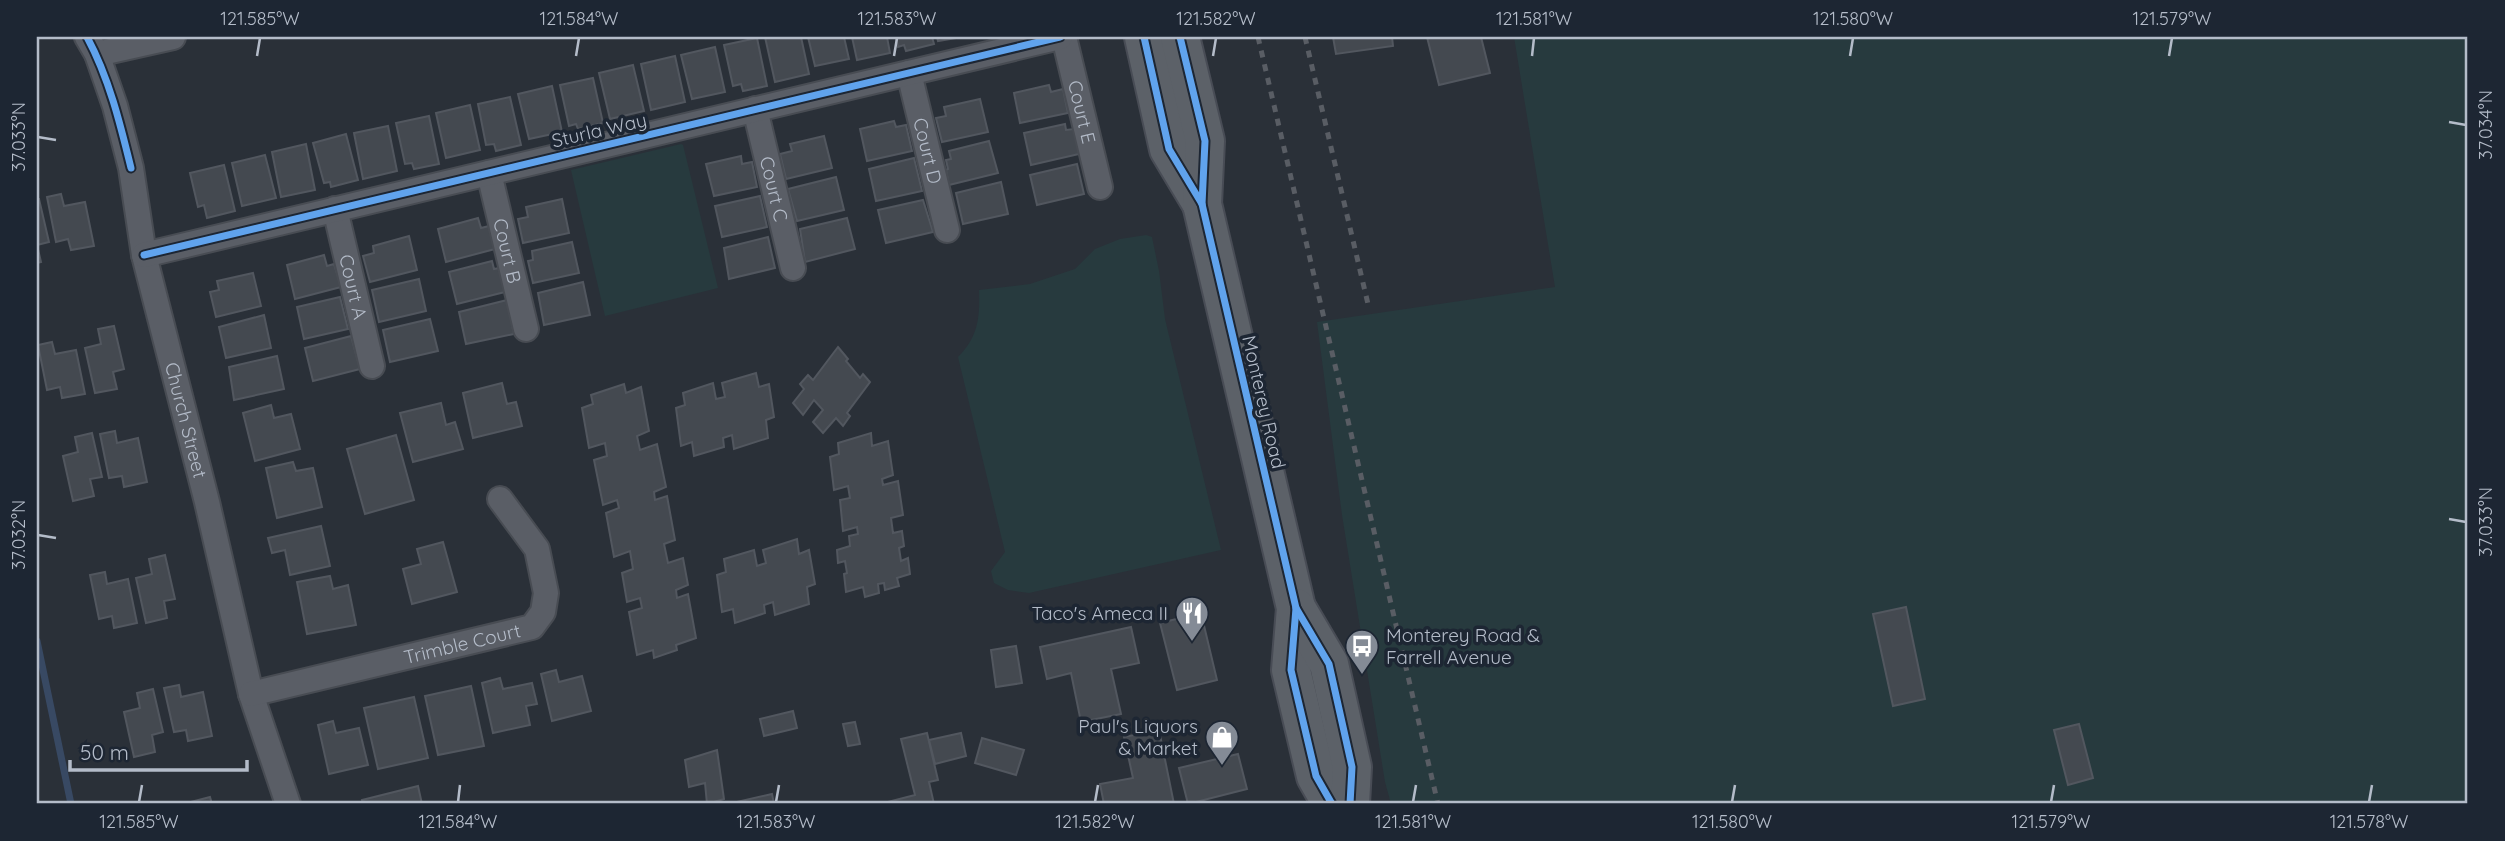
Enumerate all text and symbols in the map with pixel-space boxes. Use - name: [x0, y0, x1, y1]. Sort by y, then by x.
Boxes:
- text: 121.585°W: [220, 7, 300, 30]
- text: 121.584°W: [540, 7, 618, 30]
- text: 121.583°W: [858, 7, 936, 30]
- text: 121.582°W: [1176, 7, 1256, 30]
- text: 121.581°W: [1496, 7, 1572, 30]
- text: 121.580°W: [1813, 7, 1893, 30]
- text: 121.579°W: [2132, 7, 2212, 30]
- street label: Court E: [1063, 78, 1101, 146]
- text: 37.034°N: [2474, 90, 2497, 160]
- text: 37.033°N: [7, 102, 30, 172]
- street label: Sturla Way: [549, 107, 649, 153]
- street label: Court D: [908, 115, 947, 186]
- street label: Court C: [755, 154, 793, 224]
- street label: Court B: [488, 216, 527, 286]
- street label: Court A: [334, 252, 373, 322]
- street label: Monterey Road: [1237, 333, 1291, 471]
- street label: Church Street: [160, 359, 212, 480]
- text: 37.033°N: [2474, 487, 2497, 557]
- text: 37.032°N: [7, 500, 30, 570]
- restaurant icon: Taco's Ameca II: [1173, 594, 1211, 643]
- place label: Taco's Ameca II: [1031, 601, 1168, 625]
- street label: Trimble Court: [401, 618, 523, 669]
- place label: Monterey Road & Farrell Avenue: [1386, 623, 1540, 669]
- bus stop icon: Monterey Road & Farrell Avenue: [1343, 627, 1381, 676]
- place label: Paul's Liquors & Market: [1078, 714, 1198, 760]
- shop icon: Paul's Liquors & Market: [1203, 718, 1241, 767]
- scale bar: [70, 729, 247, 773]
- text: 50 m: [80, 739, 129, 765]
- text: 121.585°W: [99, 810, 179, 833]
- text: 121.584°W: [419, 810, 497, 833]
- text: 121.583°W: [737, 810, 815, 833]
- text: 121.582°W: [1055, 810, 1135, 833]
- text: 121.581°W: [1375, 810, 1451, 833]
- text: 121.580°W: [1692, 810, 1772, 833]
- text: 121.579°W: [2011, 810, 2091, 833]
- text: 121.578°W: [2330, 810, 2408, 833]

